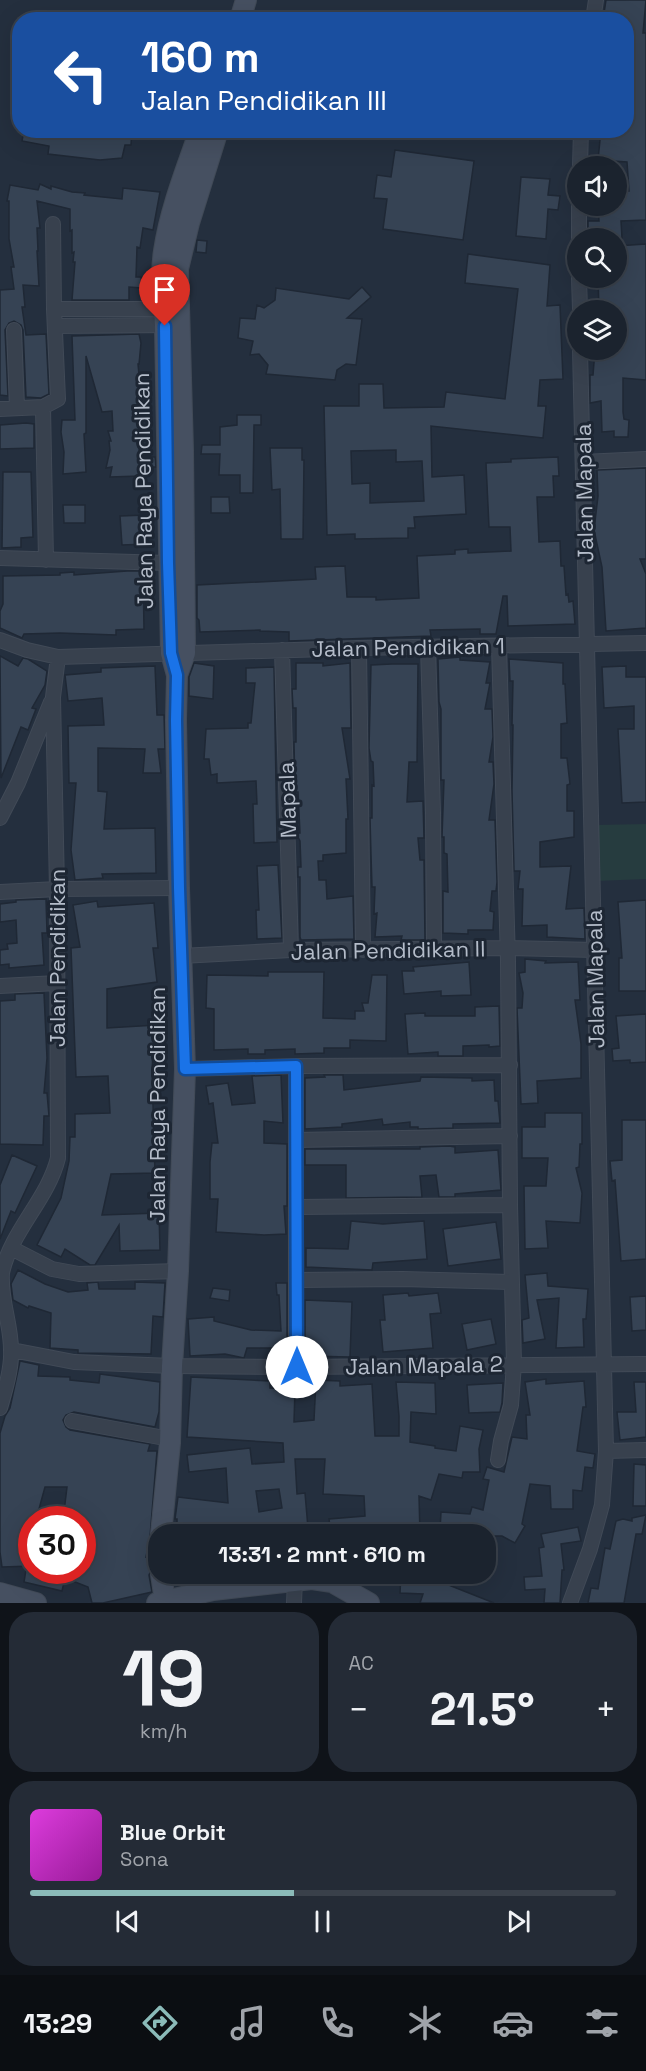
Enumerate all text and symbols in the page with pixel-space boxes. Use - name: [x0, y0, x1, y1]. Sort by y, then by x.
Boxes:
- text: 160 m: [141, 31, 260, 84]
- icon: left: [42, 36, 120, 114]
- text: Jalan Pendidikan III: [141, 83, 387, 118]
- map controls: [567, 156, 627, 360]
- button: sound: [567, 156, 627, 216]
- button: search: [567, 228, 627, 288]
- pin: [139, 264, 190, 326]
- icon: arrive: [148, 273, 181, 306]
- button: layers: [567, 300, 627, 360]
- street label: Jalan Raya Pendidikan: [127, 372, 159, 610]
- street label: Jalan Mapala: [569, 423, 599, 563]
- street label: Jalan Pendidikan 1: [311, 631, 505, 663]
- street label: Mapala: [272, 761, 302, 839]
- street label: Jalan Pendidikan: [43, 869, 71, 1047]
- street label: Jalan Mapala: [580, 909, 610, 1049]
- street label: Jalan Pendidikan II: [290, 934, 486, 966]
- street label: Jalan Raya Pendidikan: [143, 987, 171, 1223]
- position arrow: [265, 1335, 329, 1399]
- street label: Jalan Mapala 2: [345, 1350, 503, 1380]
- speed limit sign: 30: [18, 1506, 96, 1584]
- text: 13:31 · 2 mnt · 610 m: [218, 1540, 426, 1568]
- text: 19: [122, 1629, 205, 1729]
- text: AC: [349, 1650, 374, 1676]
- text: 21.5°: [430, 1681, 535, 1738]
- text: −: [349, 1689, 369, 1731]
- text: +: [596, 1689, 616, 1731]
- text: km/h: [140, 1718, 188, 1744]
- text: Blue Orbit: [120, 1818, 226, 1846]
- text: Sona: [120, 1846, 168, 1872]
- icon: previous: [111, 1905, 144, 1938]
- icon: pause: [306, 1905, 339, 1938]
- icon: next: [502, 1905, 535, 1938]
- icon: directions: [139, 2002, 181, 2044]
- icon: music: [227, 2002, 269, 2044]
- icon: phone: [316, 2002, 358, 2044]
- icon: climate: [404, 2002, 446, 2044]
- icon: car: [492, 2002, 534, 2044]
- icon: filters: [581, 2002, 623, 2044]
- text: 13:29: [23, 2006, 92, 2041]

